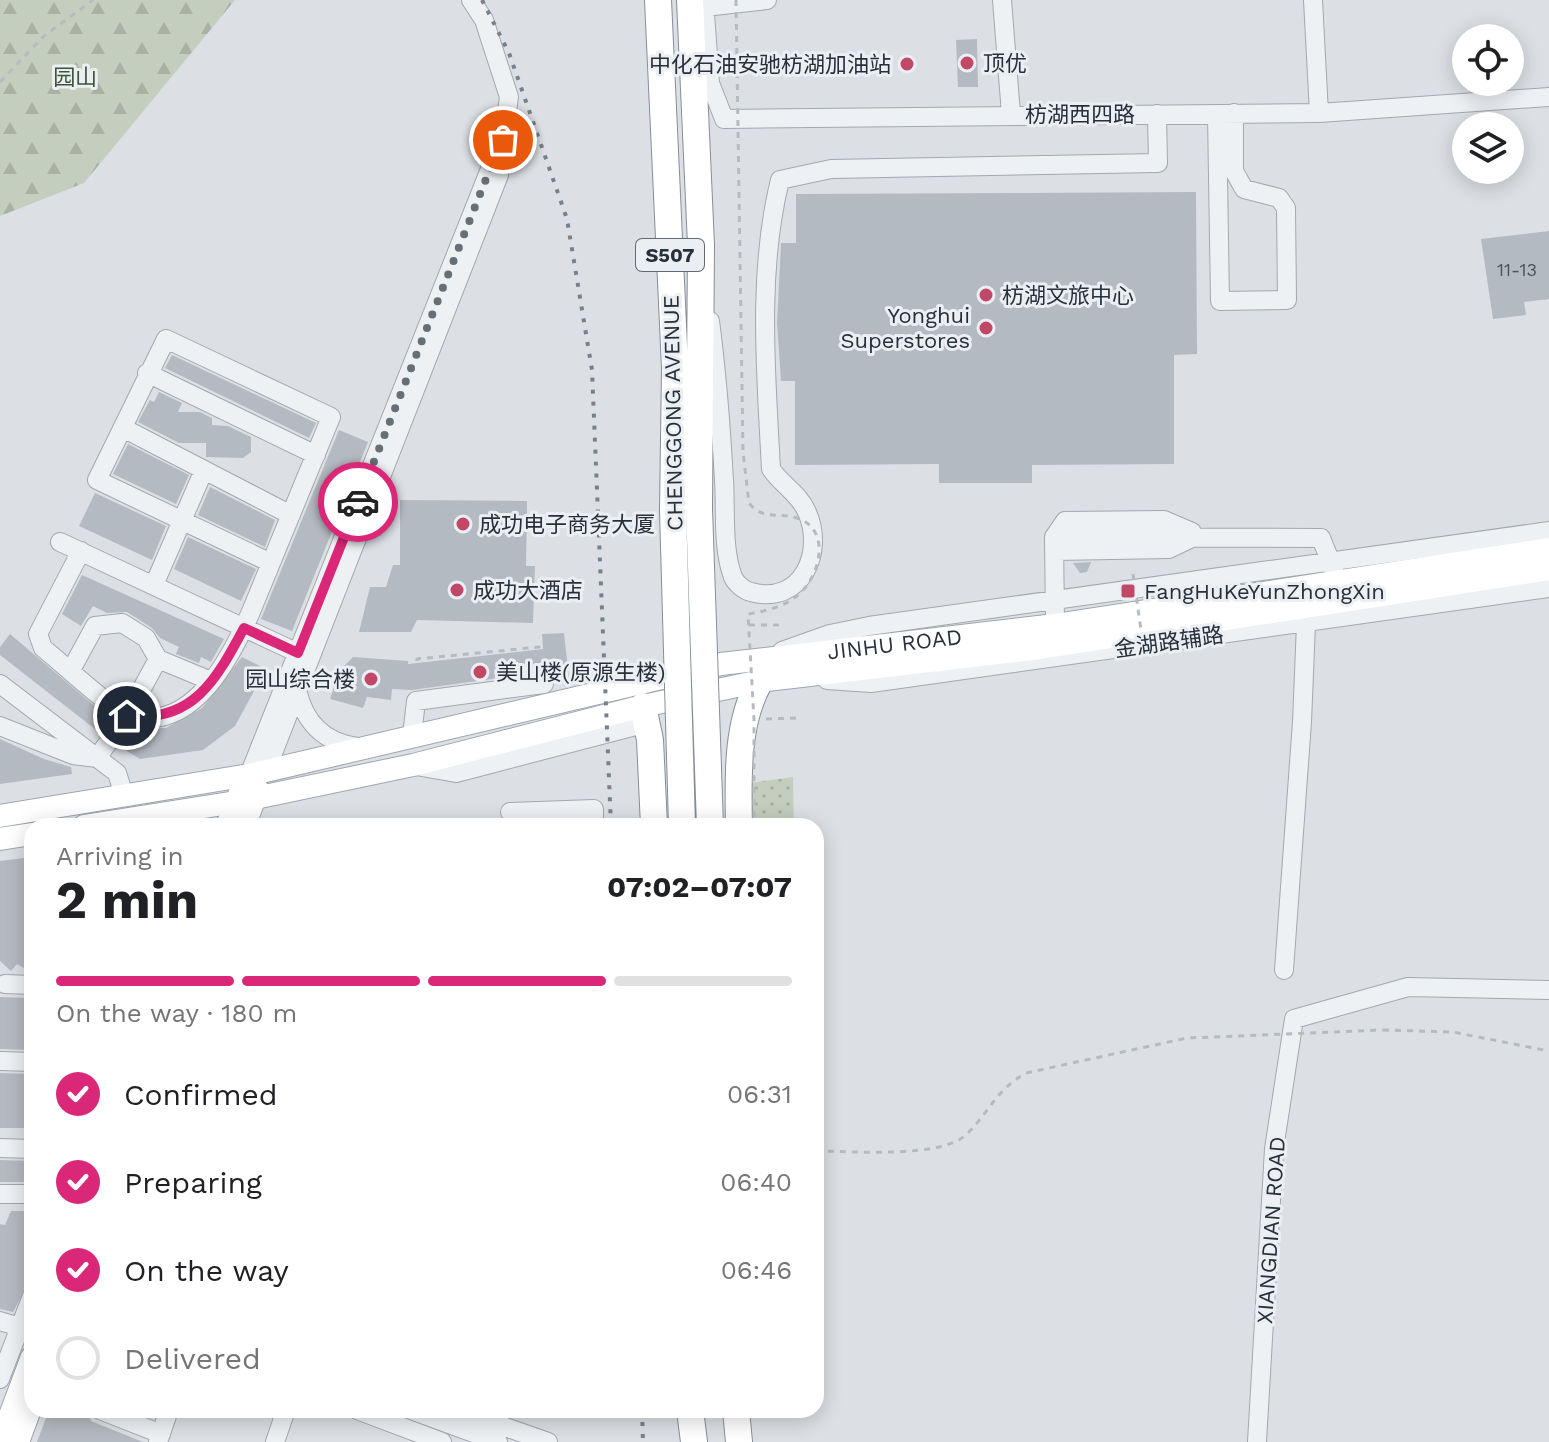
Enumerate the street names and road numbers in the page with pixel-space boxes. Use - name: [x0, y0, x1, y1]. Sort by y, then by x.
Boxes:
- street label: 枋湖西四路: [1025, 102, 1135, 127]
- road number: S507: [636, 239, 704, 271]
- street label: CHENGGONG AVENUE: [658, 295, 688, 531]
- street label: 金湖路辅路: [1113, 622, 1225, 662]
- street label: JINHU ROAD: [826, 623, 963, 664]
- street label: XIANGDIAN ROAD: [1252, 1135, 1290, 1325]

